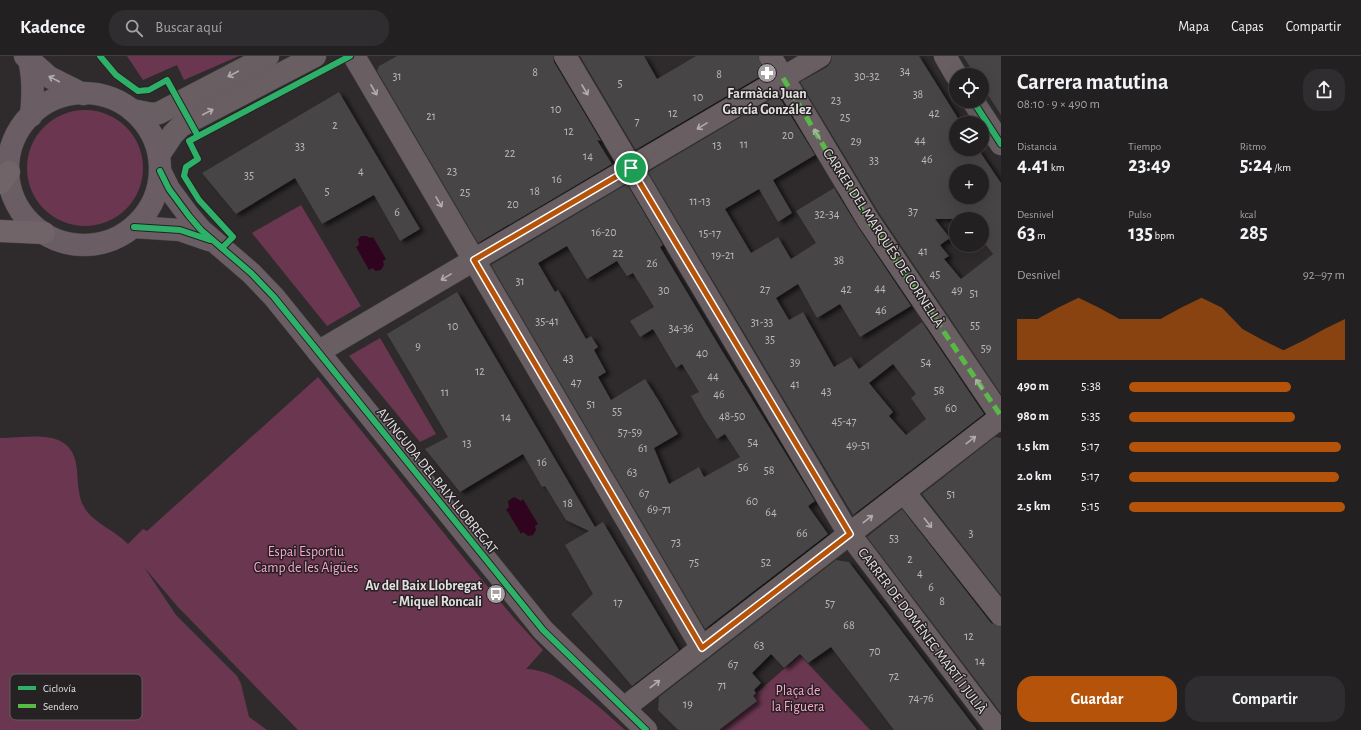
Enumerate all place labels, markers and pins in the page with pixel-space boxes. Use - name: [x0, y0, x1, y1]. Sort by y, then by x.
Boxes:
- pharmacy icon: Farmàcia Juan García González: [756, 62, 778, 84]
- place label: Farmàcia Juan García González: [723, 87, 812, 117]
- pin: [614, 151, 648, 185]
- place label: Av del Baix Llobregat - Miquel Roncali: [365, 579, 482, 609]
- bus stop icon: Av del Baix Llobregat - Miquel Roncali: [485, 583, 507, 605]

